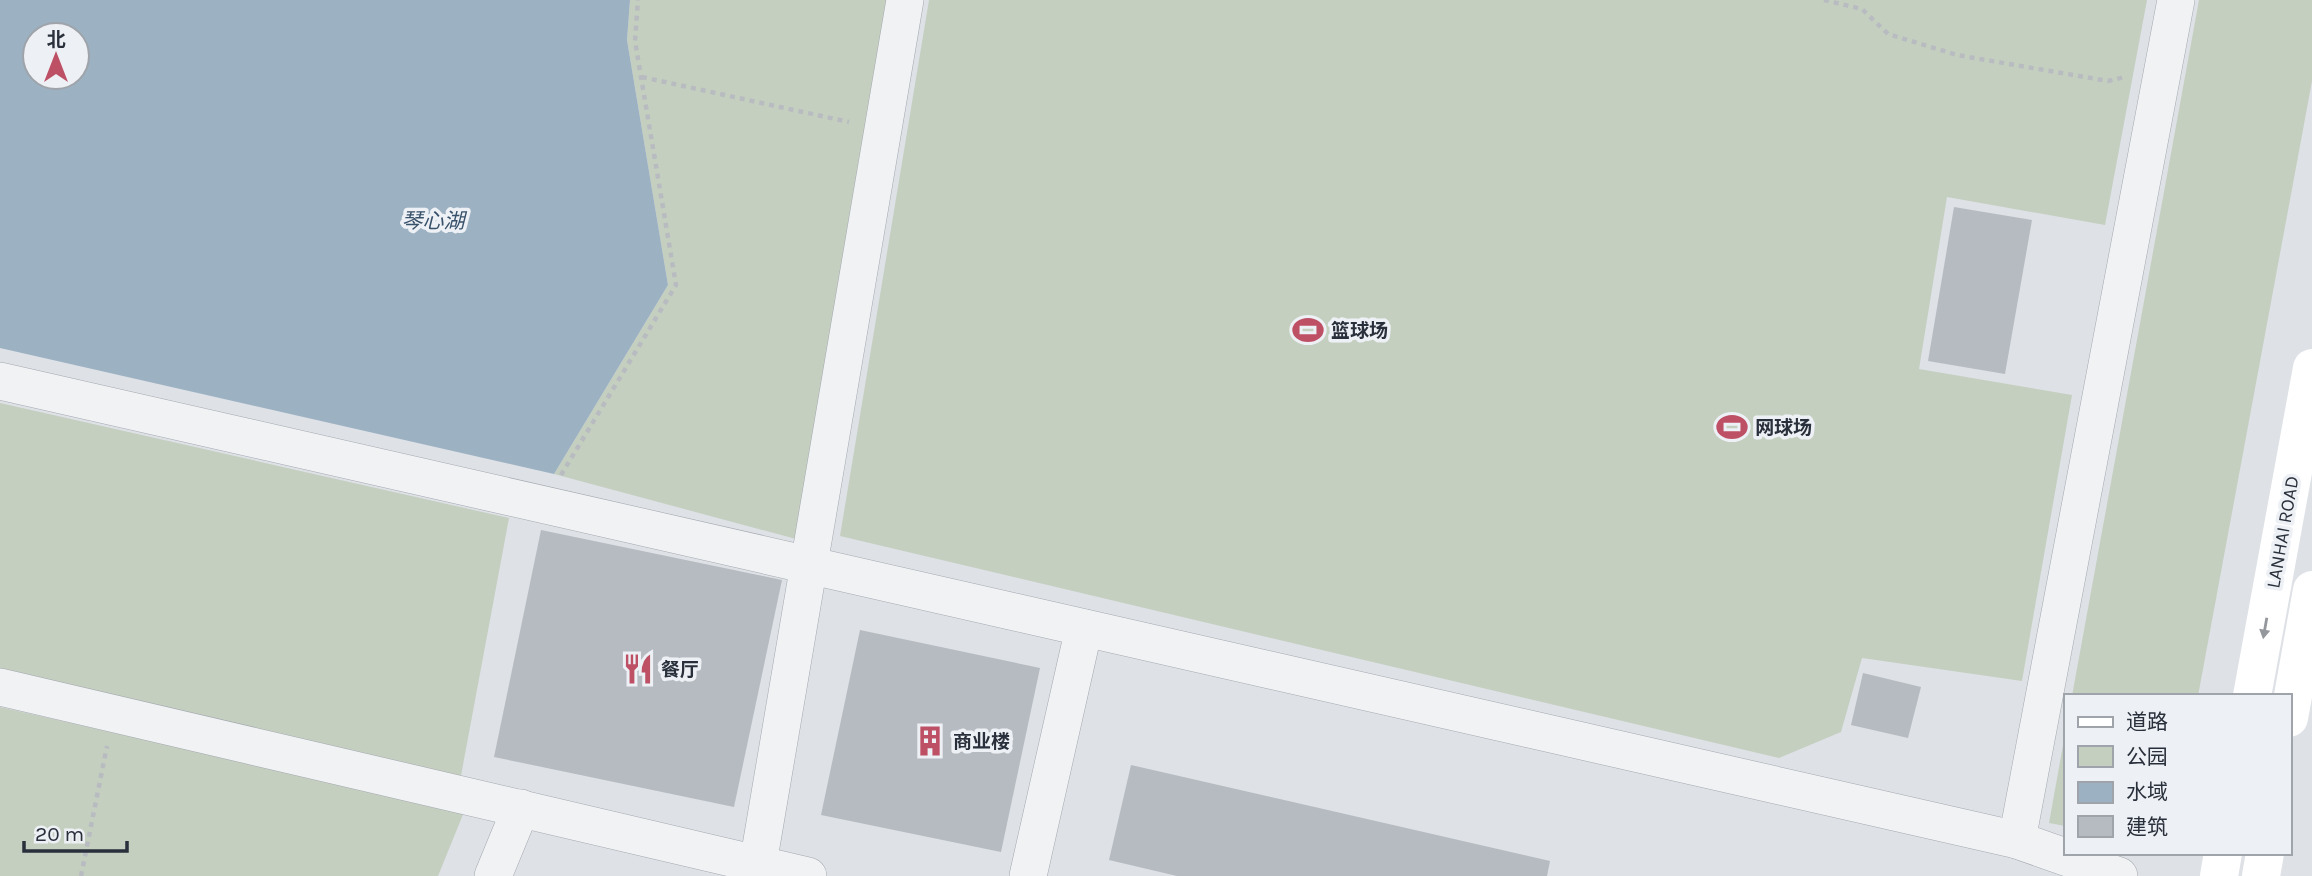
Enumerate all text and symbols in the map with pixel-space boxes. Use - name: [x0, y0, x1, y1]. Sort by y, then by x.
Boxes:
- north arrow: [21, 21, 91, 91]
- text: 北: [46, 29, 66, 51]
- water label: 琴心湖: [402, 209, 467, 233]
- sports icon: 篮球场: [1291, 313, 1325, 347]
- place label: 篮球场: [1331, 320, 1388, 342]
- sports icon: 网球场: [1715, 410, 1749, 444]
- place label: 网球场: [1755, 417, 1812, 439]
- street label: LANHAI ROAD: [2262, 474, 2304, 590]
- one-way arrow: [2259, 617, 2270, 639]
- restaurant icon: 餐厅: [621, 652, 655, 686]
- place label: 餐厅: [661, 659, 699, 681]
- legend: [2064, 694, 2291, 855]
- text: 道路: [2126, 710, 2168, 734]
- building icon: 商业楼: [913, 724, 947, 758]
- place label: 商业楼: [953, 731, 1010, 753]
- text: 公园: [2126, 745, 2168, 769]
- text: 水域: [2126, 780, 2168, 804]
- scale bar: [24, 810, 128, 854]
- text: 建筑: [2126, 815, 2168, 839]
- text: 20 m: [35, 822, 84, 846]

